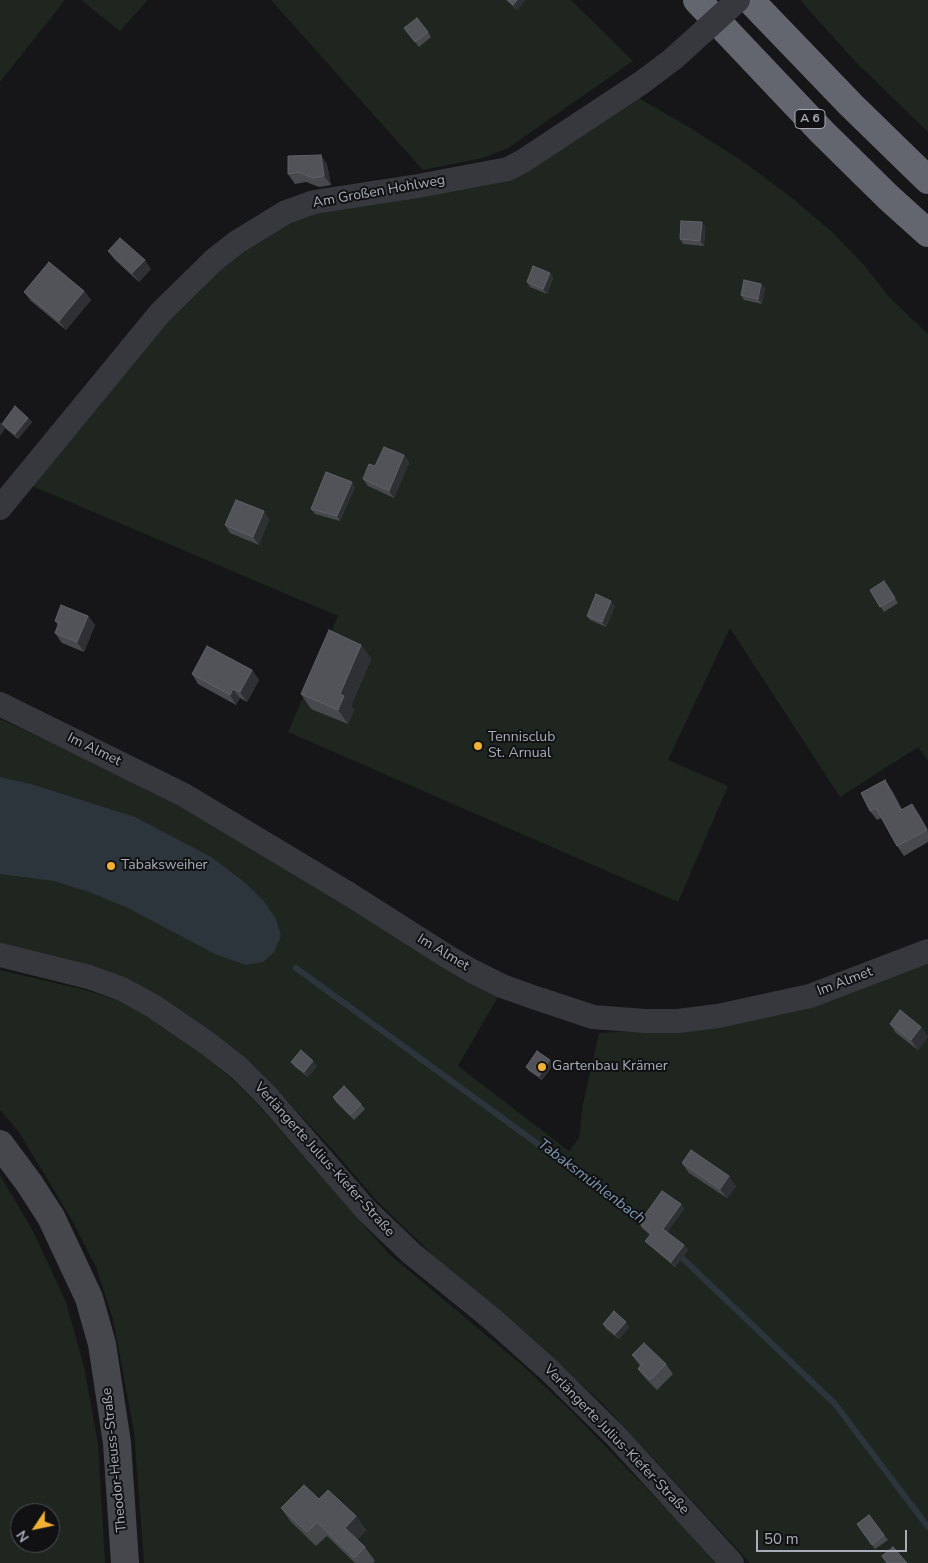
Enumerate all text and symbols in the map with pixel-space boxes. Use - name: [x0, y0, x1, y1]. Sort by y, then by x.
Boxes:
- road number: A 6: [795, 110, 825, 128]
- street label: Am Großen Hohlweg: [312, 172, 446, 212]
- street label: Im Almet: [64, 730, 124, 770]
- place label: Tennisclub St. Arnual: [488, 730, 555, 762]
- marker: Tennisclub St. Arnual: [472, 740, 484, 752]
- place label: Tabaksweiher: [121, 858, 208, 874]
- marker: Tabaksweiher: [105, 860, 117, 872]
- street label: Im Almet: [414, 931, 472, 975]
- street label: Im Almet: [815, 964, 875, 1000]
- place label: Gartenbau Krämer: [552, 1059, 668, 1075]
- marker: Gartenbau Krämer: [536, 1061, 548, 1073]
- street label: Verlängerte Julius-Kiefer-Straße: [250, 1079, 398, 1241]
- water label: Tabaksmühlenbach: [534, 1136, 648, 1228]
- street label: Verlängerte Julius-Kiefer-Straße: [540, 1362, 692, 1518]
- street label: Theodor-Heuss-Straße: [99, 1387, 131, 1533]
- north arrow: [10, 1503, 60, 1553]
- scale bar: [758, 1520, 909, 1552]
- text: N: [12, 1526, 34, 1546]
- text: 50 m: [764, 1529, 799, 1549]

